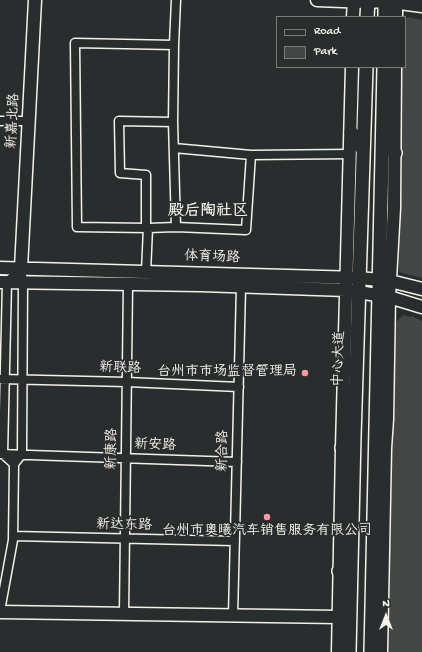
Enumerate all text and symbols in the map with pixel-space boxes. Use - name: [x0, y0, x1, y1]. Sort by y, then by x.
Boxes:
- legend: [276, 16, 406, 68]
- text: Road: [314, 25, 340, 39]
- text: Park: [314, 45, 337, 59]
- street label: 新嘉北路: [4, 93, 24, 149]
- district label: 殿后陶社区: [168, 203, 248, 223]
- street label: 体育场路: [184, 249, 240, 267]
- street label: 中心大道: [331, 331, 349, 387]
- street label: 新联路: [99, 360, 141, 378]
- place label: 台州市市场监督管理局: [157, 365, 297, 381]
- marker: 台州市市场监督管理局: [300, 368, 310, 378]
- street label: 新康路: [104, 428, 122, 470]
- street label: 新合路: [215, 430, 233, 472]
- street label: 新安路: [134, 437, 176, 455]
- marker: 台州市奥曦汽车销售服务有限公司: [262, 512, 272, 522]
- street label: 新达东路: [96, 517, 152, 535]
- place label: 台州市奥曦汽车销售服务有限公司: [162, 524, 372, 540]
- north arrow: [366, 596, 406, 636]
- text: N: [382, 598, 390, 610]

